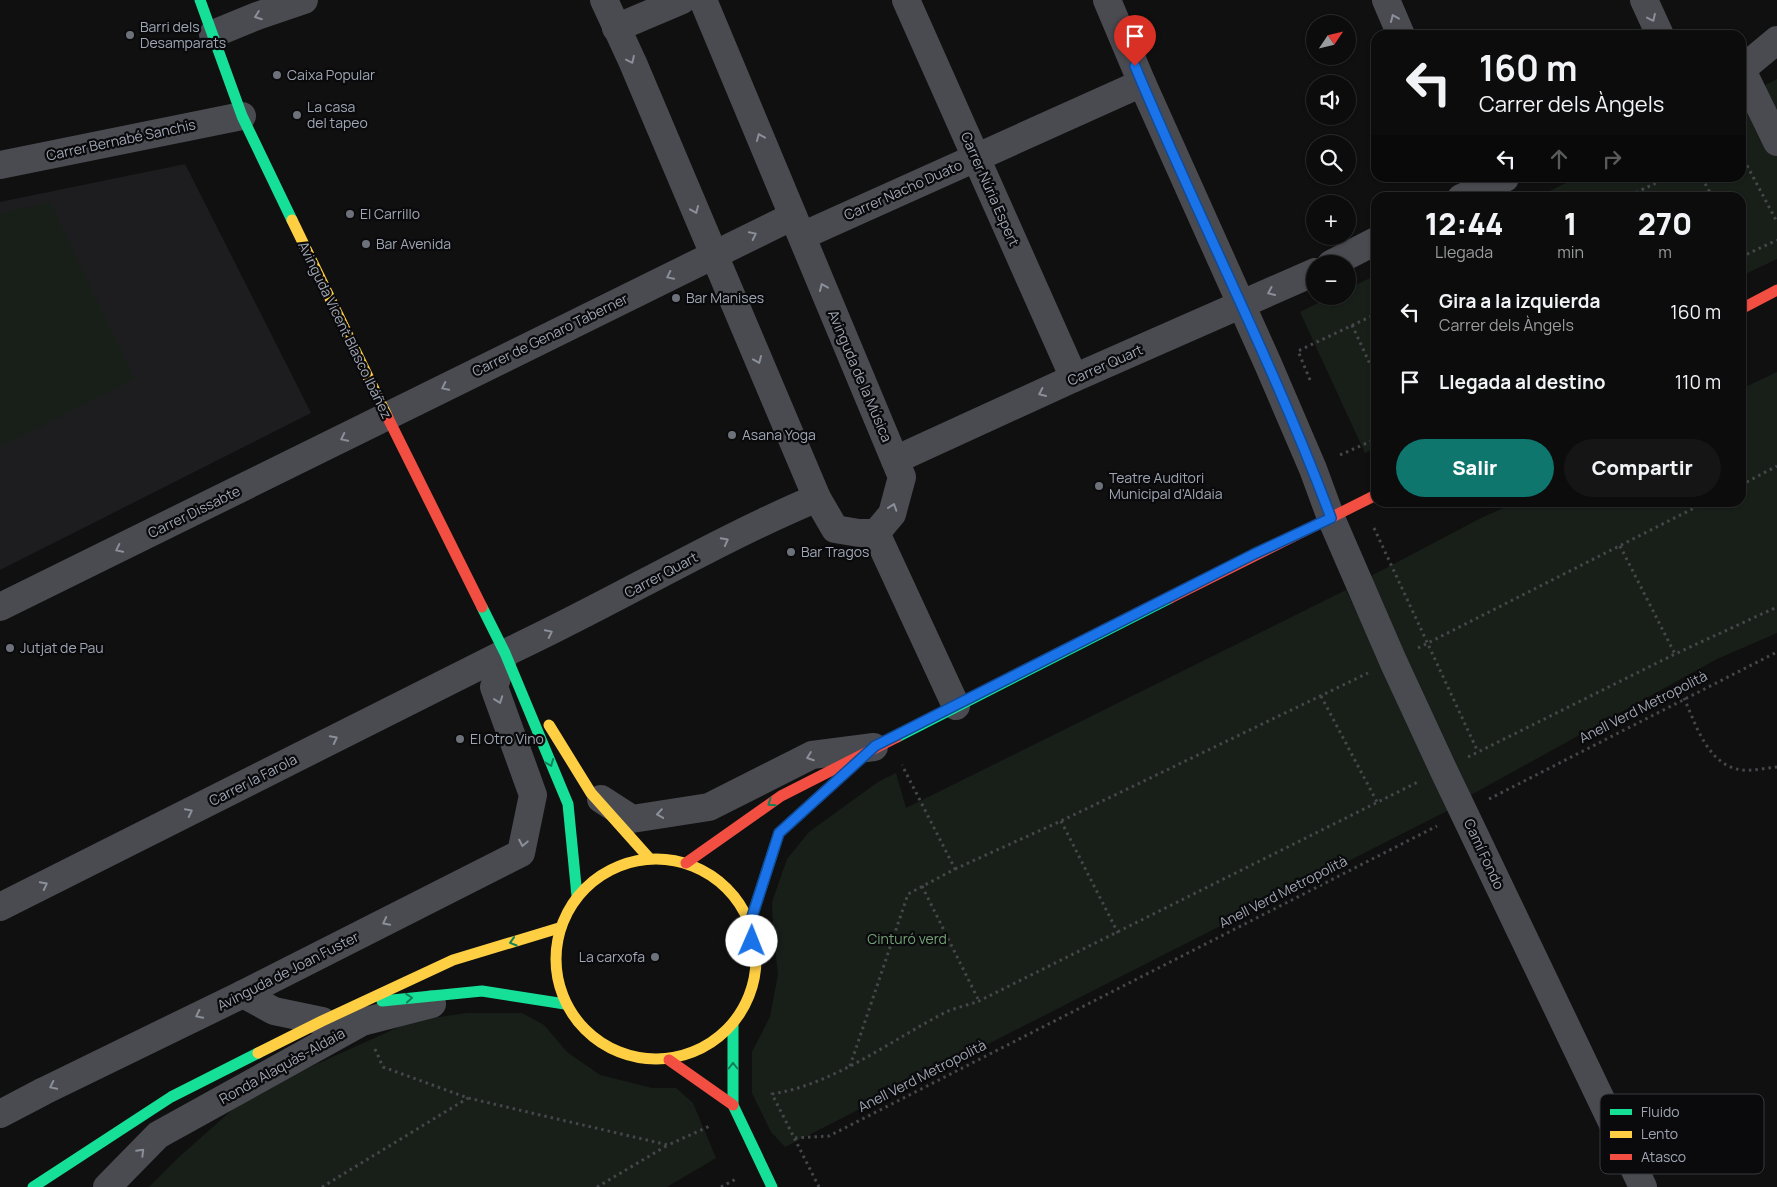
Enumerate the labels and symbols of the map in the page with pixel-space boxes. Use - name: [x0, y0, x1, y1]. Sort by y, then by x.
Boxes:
- one-way arrow: [255, 10, 263, 20]
- one-way arrow: [1646, 12, 1656, 21]
- one-way arrow: [1390, 14, 1400, 22]
- pin: [1114, 15, 1156, 66]
- north arrow: [1306, 15, 1356, 65]
- place label: Barri dels Desamparats: [140, 17, 226, 52]
- marker: Barri dels Desamparats: [124, 29, 136, 41]
- one-way arrow: [625, 55, 636, 64]
- place label: Caixa Popular: [287, 65, 375, 84]
- marker: Caixa Popular: [271, 69, 283, 81]
- place label: La casa del tapeo: [307, 97, 368, 132]
- marker: La casa del tapeo: [291, 109, 303, 121]
- street label: Carrer Bernabé Sanchis: [44, 114, 197, 165]
- street label: Carrer Núria Espert: [957, 129, 1024, 249]
- one-way arrow: [756, 133, 767, 142]
- street label: Carrer Nacho Duato: [841, 155, 965, 224]
- place label: El Carrillo: [360, 204, 420, 223]
- one-way arrow: [688, 205, 699, 214]
- marker: El Carrillo: [344, 208, 356, 220]
- one-way arrow: [748, 231, 757, 241]
- place label: Bar Avenida: [376, 234, 451, 253]
- street label: Avinguda Vicent Blasco Ibáñez: [294, 238, 397, 422]
- marker: Bar Avenida: [360, 238, 372, 250]
- one-way arrow: [666, 270, 675, 280]
- one-way arrow: [818, 283, 829, 292]
- one-way arrow: [1267, 285, 1276, 296]
- street label: Carrer de Genaro Taberner: [469, 288, 631, 381]
- place label: Bar Manises: [686, 288, 764, 307]
- marker: Bar Manises: [670, 292, 682, 304]
- street label: Avinguda de la Música: [824, 307, 897, 445]
- street label: Carrer Quart: [1064, 339, 1146, 390]
- one-way arrow: [752, 355, 762, 364]
- one-way arrow: [441, 381, 450, 391]
- one-way arrow: [1038, 386, 1047, 397]
- place label: Asana Yoga: [742, 425, 816, 444]
- marker: Asana Yoga: [726, 429, 738, 441]
- one-way arrow: [340, 432, 349, 442]
- place label: Teatre Auditori Municipal d'Aldaia: [1109, 468, 1222, 503]
- marker: Teatre Auditori Municipal d'Aldaia: [1093, 480, 1105, 492]
- street label: Carrer Dissabte: [144, 481, 243, 542]
- one-way arrow: [887, 504, 897, 512]
- one-way arrow: [719, 537, 728, 547]
- place label: Bar Tragos: [801, 542, 869, 561]
- one-way arrow: [115, 543, 124, 553]
- marker: Bar Tragos: [785, 546, 797, 558]
- street label: Carrer Quart: [621, 547, 701, 602]
- one-way arrow: [544, 628, 553, 639]
- place label: Jutjat de Pau: [20, 638, 104, 657]
- marker: Jutjat de Pau: [4, 642, 16, 654]
- street label: Anell Verd Metropolità: [1575, 666, 1710, 747]
- one-way arrow: [493, 695, 503, 703]
- place label: El Otro Vino: [470, 729, 544, 748]
- marker: El Otro Vino: [454, 733, 466, 745]
- one-way arrow: [329, 735, 338, 745]
- street label: Carrer la Farola: [206, 749, 300, 810]
- one-way arrow: [806, 751, 815, 761]
- one-way arrow: [544, 758, 555, 767]
- one-way arrow: [767, 797, 777, 806]
- one-way arrow: [184, 808, 193, 818]
- one-way arrow: [655, 809, 664, 819]
- street label: Camí Fondo: [1460, 815, 1509, 892]
- one-way arrow: [519, 838, 529, 847]
- street label: Anell Verd Metropolità: [1215, 851, 1350, 932]
- one-way arrow: [38, 882, 47, 892]
- position arrow: [725, 914, 777, 966]
- one-way arrow: [382, 916, 391, 926]
- street label: Avinguda de Joan Fuster: [214, 927, 362, 1015]
- park label: Cinturó verd: [867, 929, 947, 948]
- one-way arrow: [509, 936, 518, 946]
- place label: La carxofa: [579, 947, 645, 966]
- marker: La carxofa: [649, 951, 661, 963]
- one-way arrow: [405, 993, 413, 1004]
- one-way arrow: [195, 1009, 204, 1019]
- street label: Ronda Alaquàs-Aldaia: [216, 1023, 348, 1108]
- street label: Anell Verd Metropolità: [854, 1035, 989, 1116]
- one-way arrow: [728, 1061, 738, 1069]
- one-way arrow: [49, 1080, 58, 1090]
- legend: [1600, 1094, 1764, 1174]
- text: Fluido: [1641, 1102, 1679, 1121]
- text: Lento: [1641, 1124, 1678, 1143]
- text: Atasco: [1641, 1147, 1686, 1166]
- one-way arrow: [135, 1149, 144, 1158]

